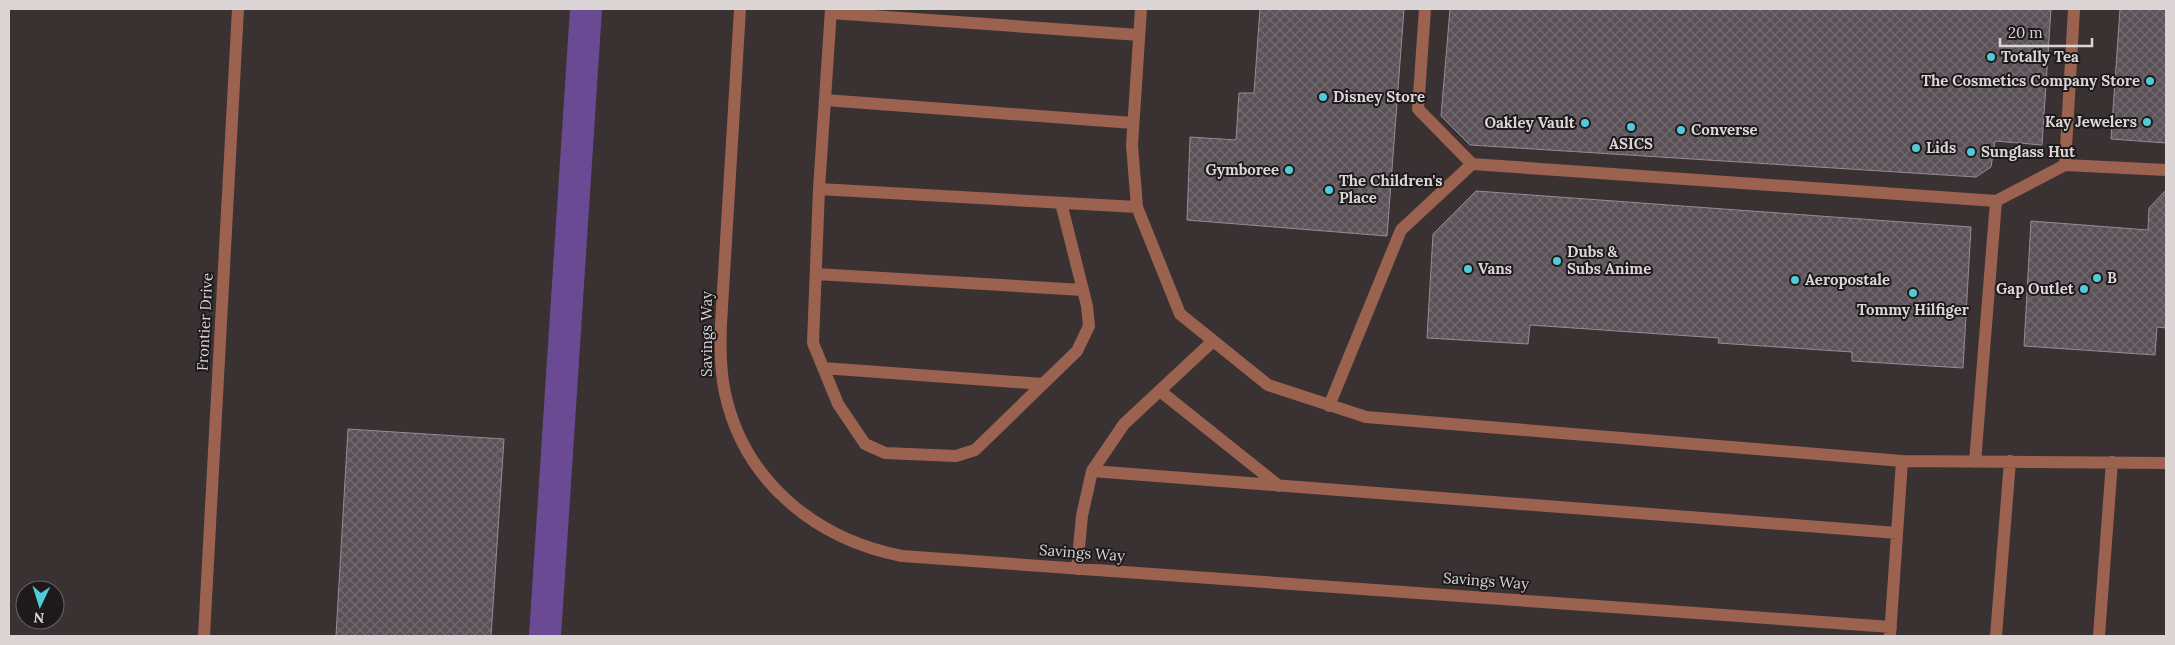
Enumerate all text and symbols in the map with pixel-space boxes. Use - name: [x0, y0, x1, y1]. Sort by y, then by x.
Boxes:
- scale bar: [2000, 15, 2092, 47]
- text: 20 m: [2008, 23, 2043, 42]
- place label: Totally Tea: [2001, 47, 2079, 66]
- marker: Totally Tea: [1985, 51, 1997, 63]
- place label: The Cosmetics Company Store: [1921, 71, 2140, 90]
- marker: The Cosmetics Company Store: [2144, 75, 2156, 87]
- place label: Disney Store: [1333, 87, 1425, 106]
- marker: Disney Store: [1317, 91, 1329, 103]
- place label: Kay Jewelers: [2045, 112, 2137, 131]
- place label: Oakley Vault: [1485, 113, 1576, 132]
- marker: Kay Jewelers: [2141, 116, 2153, 128]
- marker: Oakley Vault: [1579, 117, 1591, 129]
- place label: Converse: [1691, 120, 1758, 139]
- marker: ASICS: [1625, 121, 1637, 133]
- marker: Converse: [1675, 124, 1687, 136]
- place label: ASICS: [1609, 134, 1653, 153]
- place label: Lids: [1926, 138, 1956, 157]
- marker: Lids: [1910, 142, 1922, 154]
- place label: Sunglass Hut: [1981, 142, 2076, 161]
- marker: Sunglass Hut: [1965, 146, 1977, 158]
- place label: Gymboree: [1205, 160, 1279, 179]
- marker: Gymboree: [1283, 164, 1295, 176]
- place label: The Children's Place: [1339, 171, 1443, 207]
- marker: The Children's Place: [1323, 184, 1335, 196]
- place label: Dubs & Subs Anime: [1567, 242, 1651, 278]
- marker: Dubs & Subs Anime: [1551, 255, 1563, 267]
- place label: Vans: [1478, 259, 1512, 278]
- marker: Vans: [1462, 263, 1474, 275]
- place label: B: [2107, 268, 2117, 287]
- place label: Aeropostale: [1805, 270, 1890, 289]
- street label: Frontier Drive: [192, 272, 217, 372]
- marker: B: [2091, 272, 2103, 284]
- marker: Aeropostale: [1789, 274, 1801, 286]
- place label: Gap Outlet: [1996, 279, 2075, 298]
- marker: Gap Outlet: [2078, 283, 2090, 295]
- marker: Tommy Hilfiger: [1907, 287, 1919, 299]
- street label: Savings Way: [697, 291, 716, 377]
- place label: Tommy Hilfiger: [1857, 300, 1970, 319]
- street label: Savings Way: [1038, 540, 1126, 565]
- street label: Savings Way: [1442, 568, 1530, 593]
- north arrow: [15, 580, 65, 630]
- text: N: [33, 609, 45, 627]

